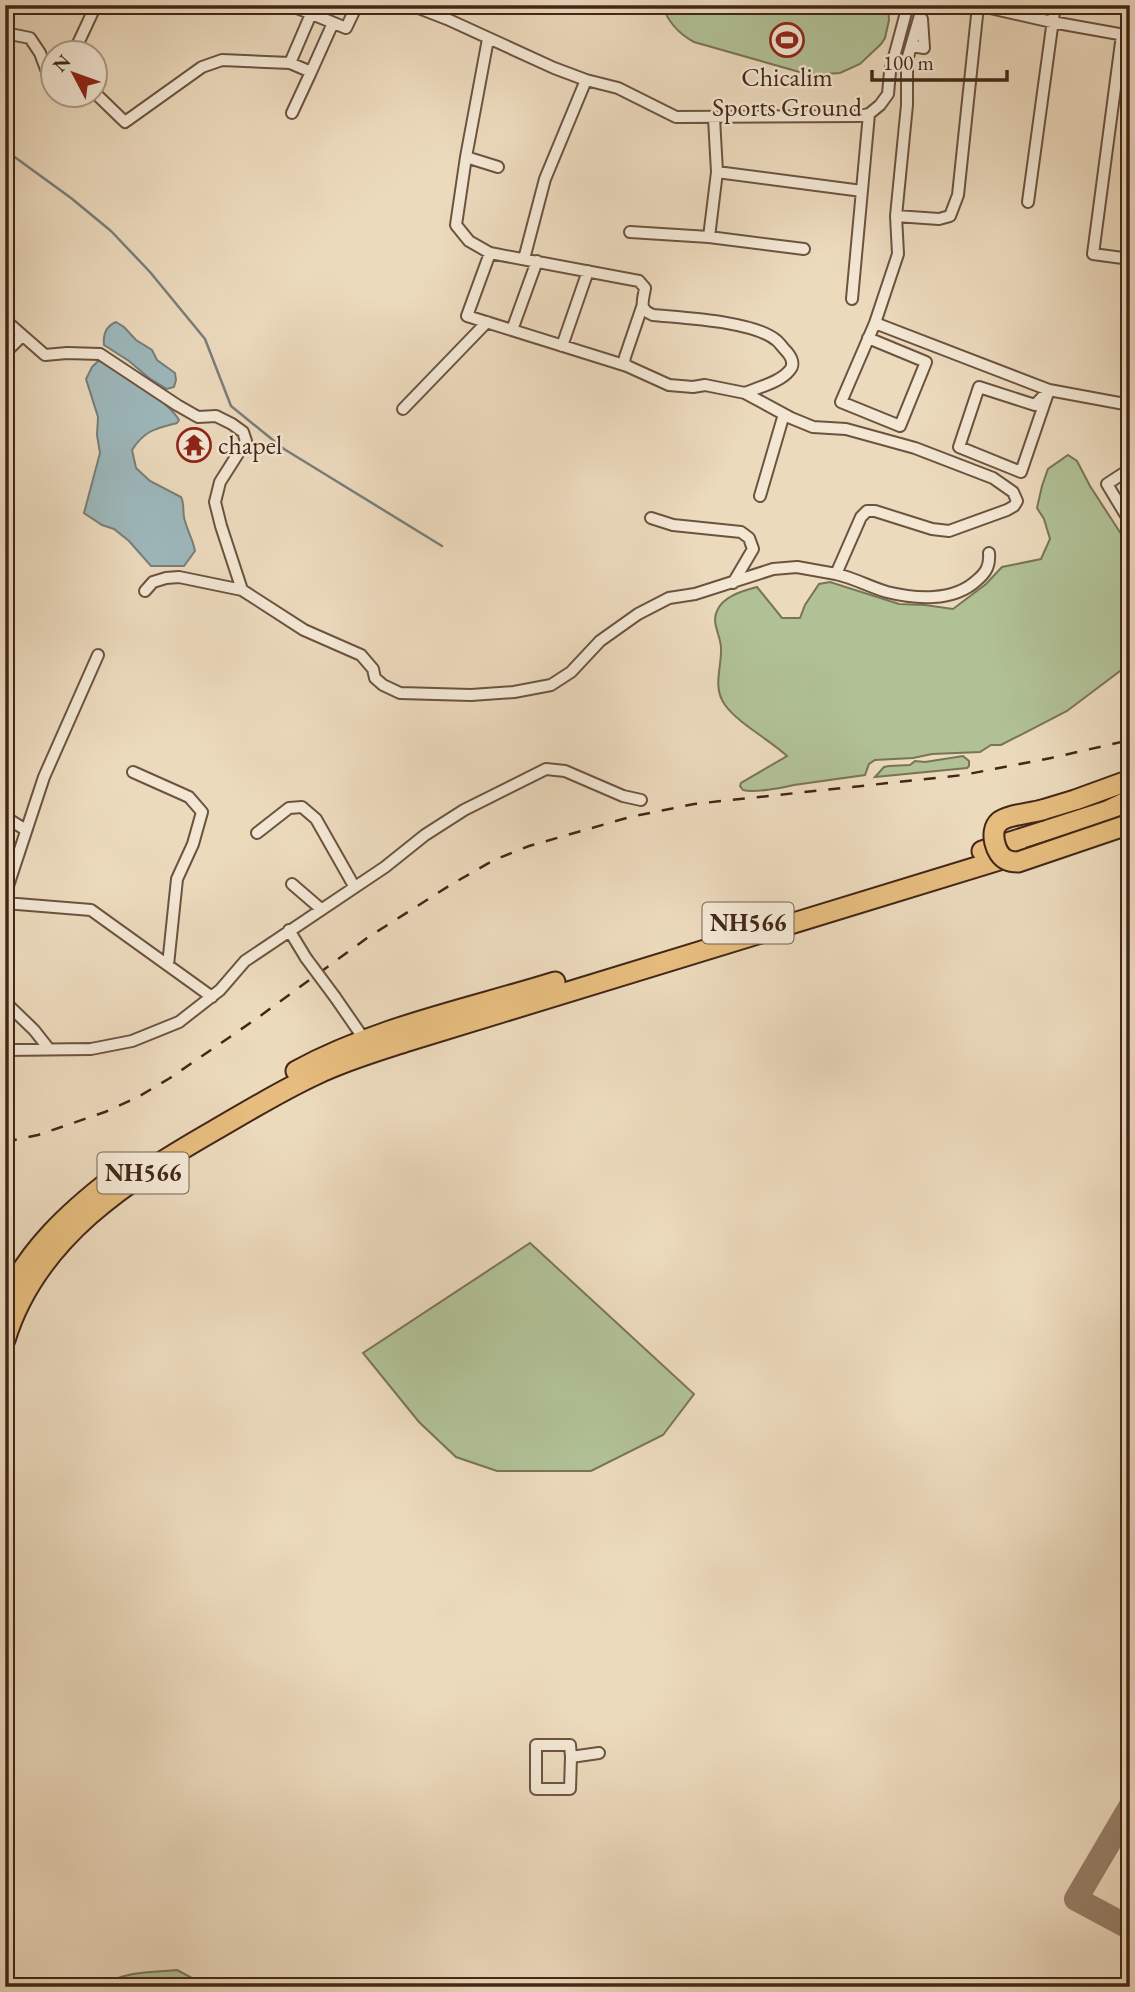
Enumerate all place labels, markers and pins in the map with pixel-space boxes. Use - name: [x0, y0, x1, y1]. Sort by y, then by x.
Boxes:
- sports icon: Chicalim Sports Ground: [768, 21, 806, 59]
- place label: Chicalim Sports Ground: [712, 60, 863, 124]
- temple icon: chapel: [175, 426, 213, 464]
- place label: chapel: [218, 428, 282, 462]

